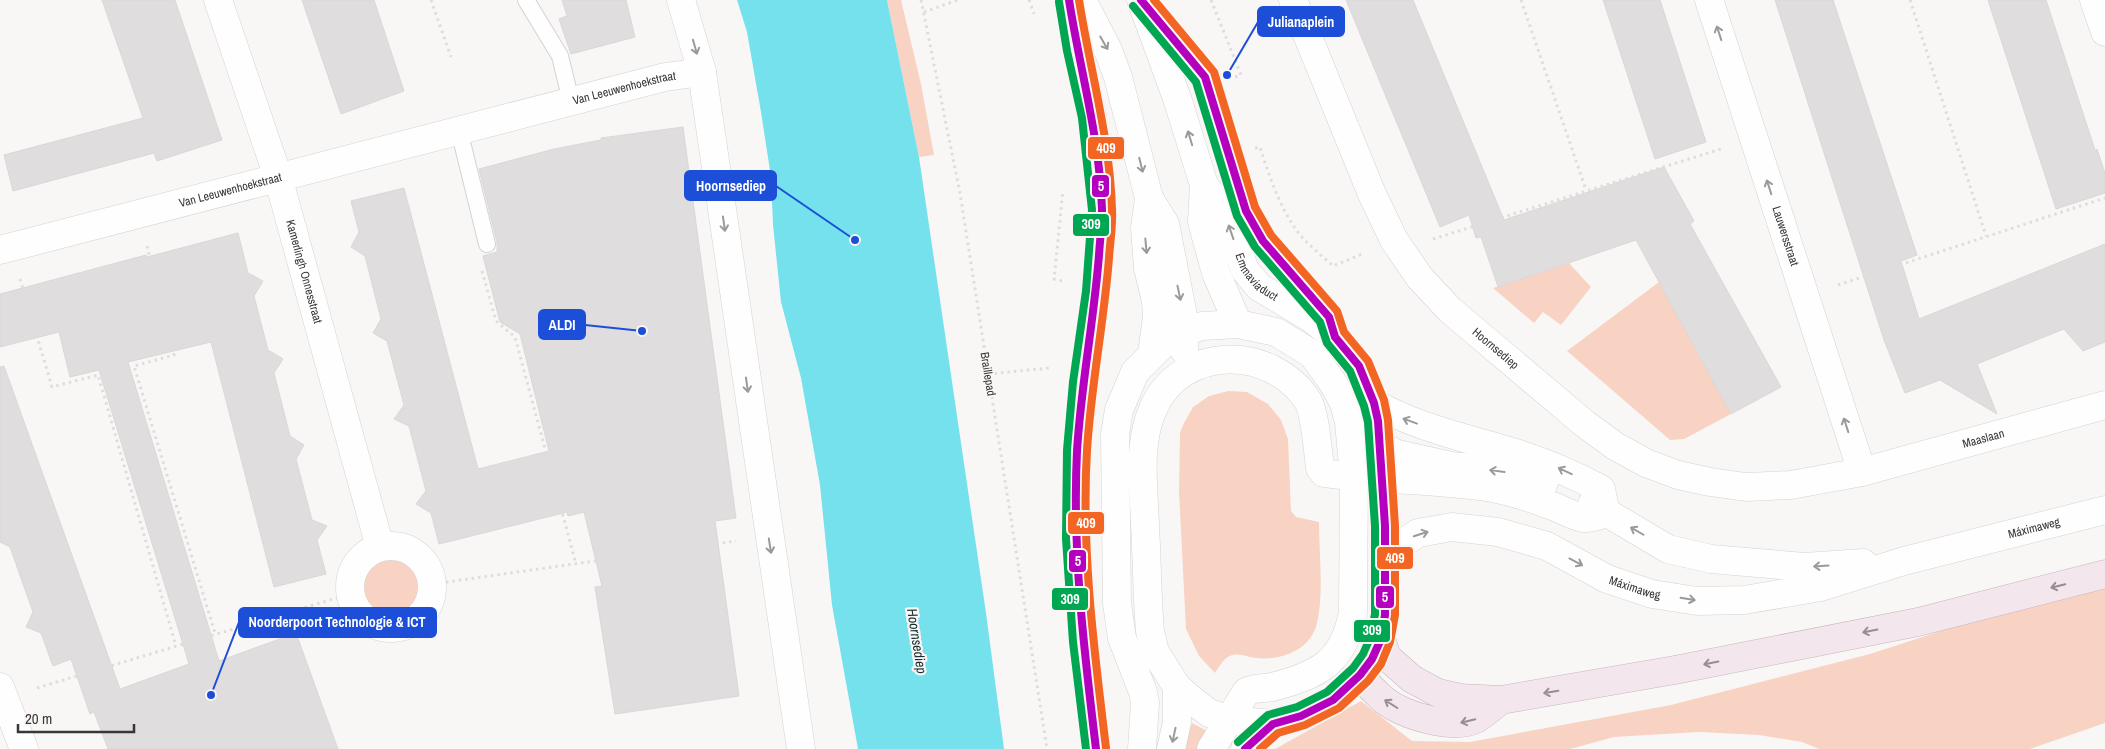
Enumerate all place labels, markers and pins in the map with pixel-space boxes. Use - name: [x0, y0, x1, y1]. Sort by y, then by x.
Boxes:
- callout: Julianaplein: [1258, 7, 1344, 36]
- callout: Hoornsediep: [685, 171, 776, 200]
- callout: ALDI: [539, 310, 585, 339]
- callout: Noorderpoort Technologie & ICT: [239, 608, 436, 637]

